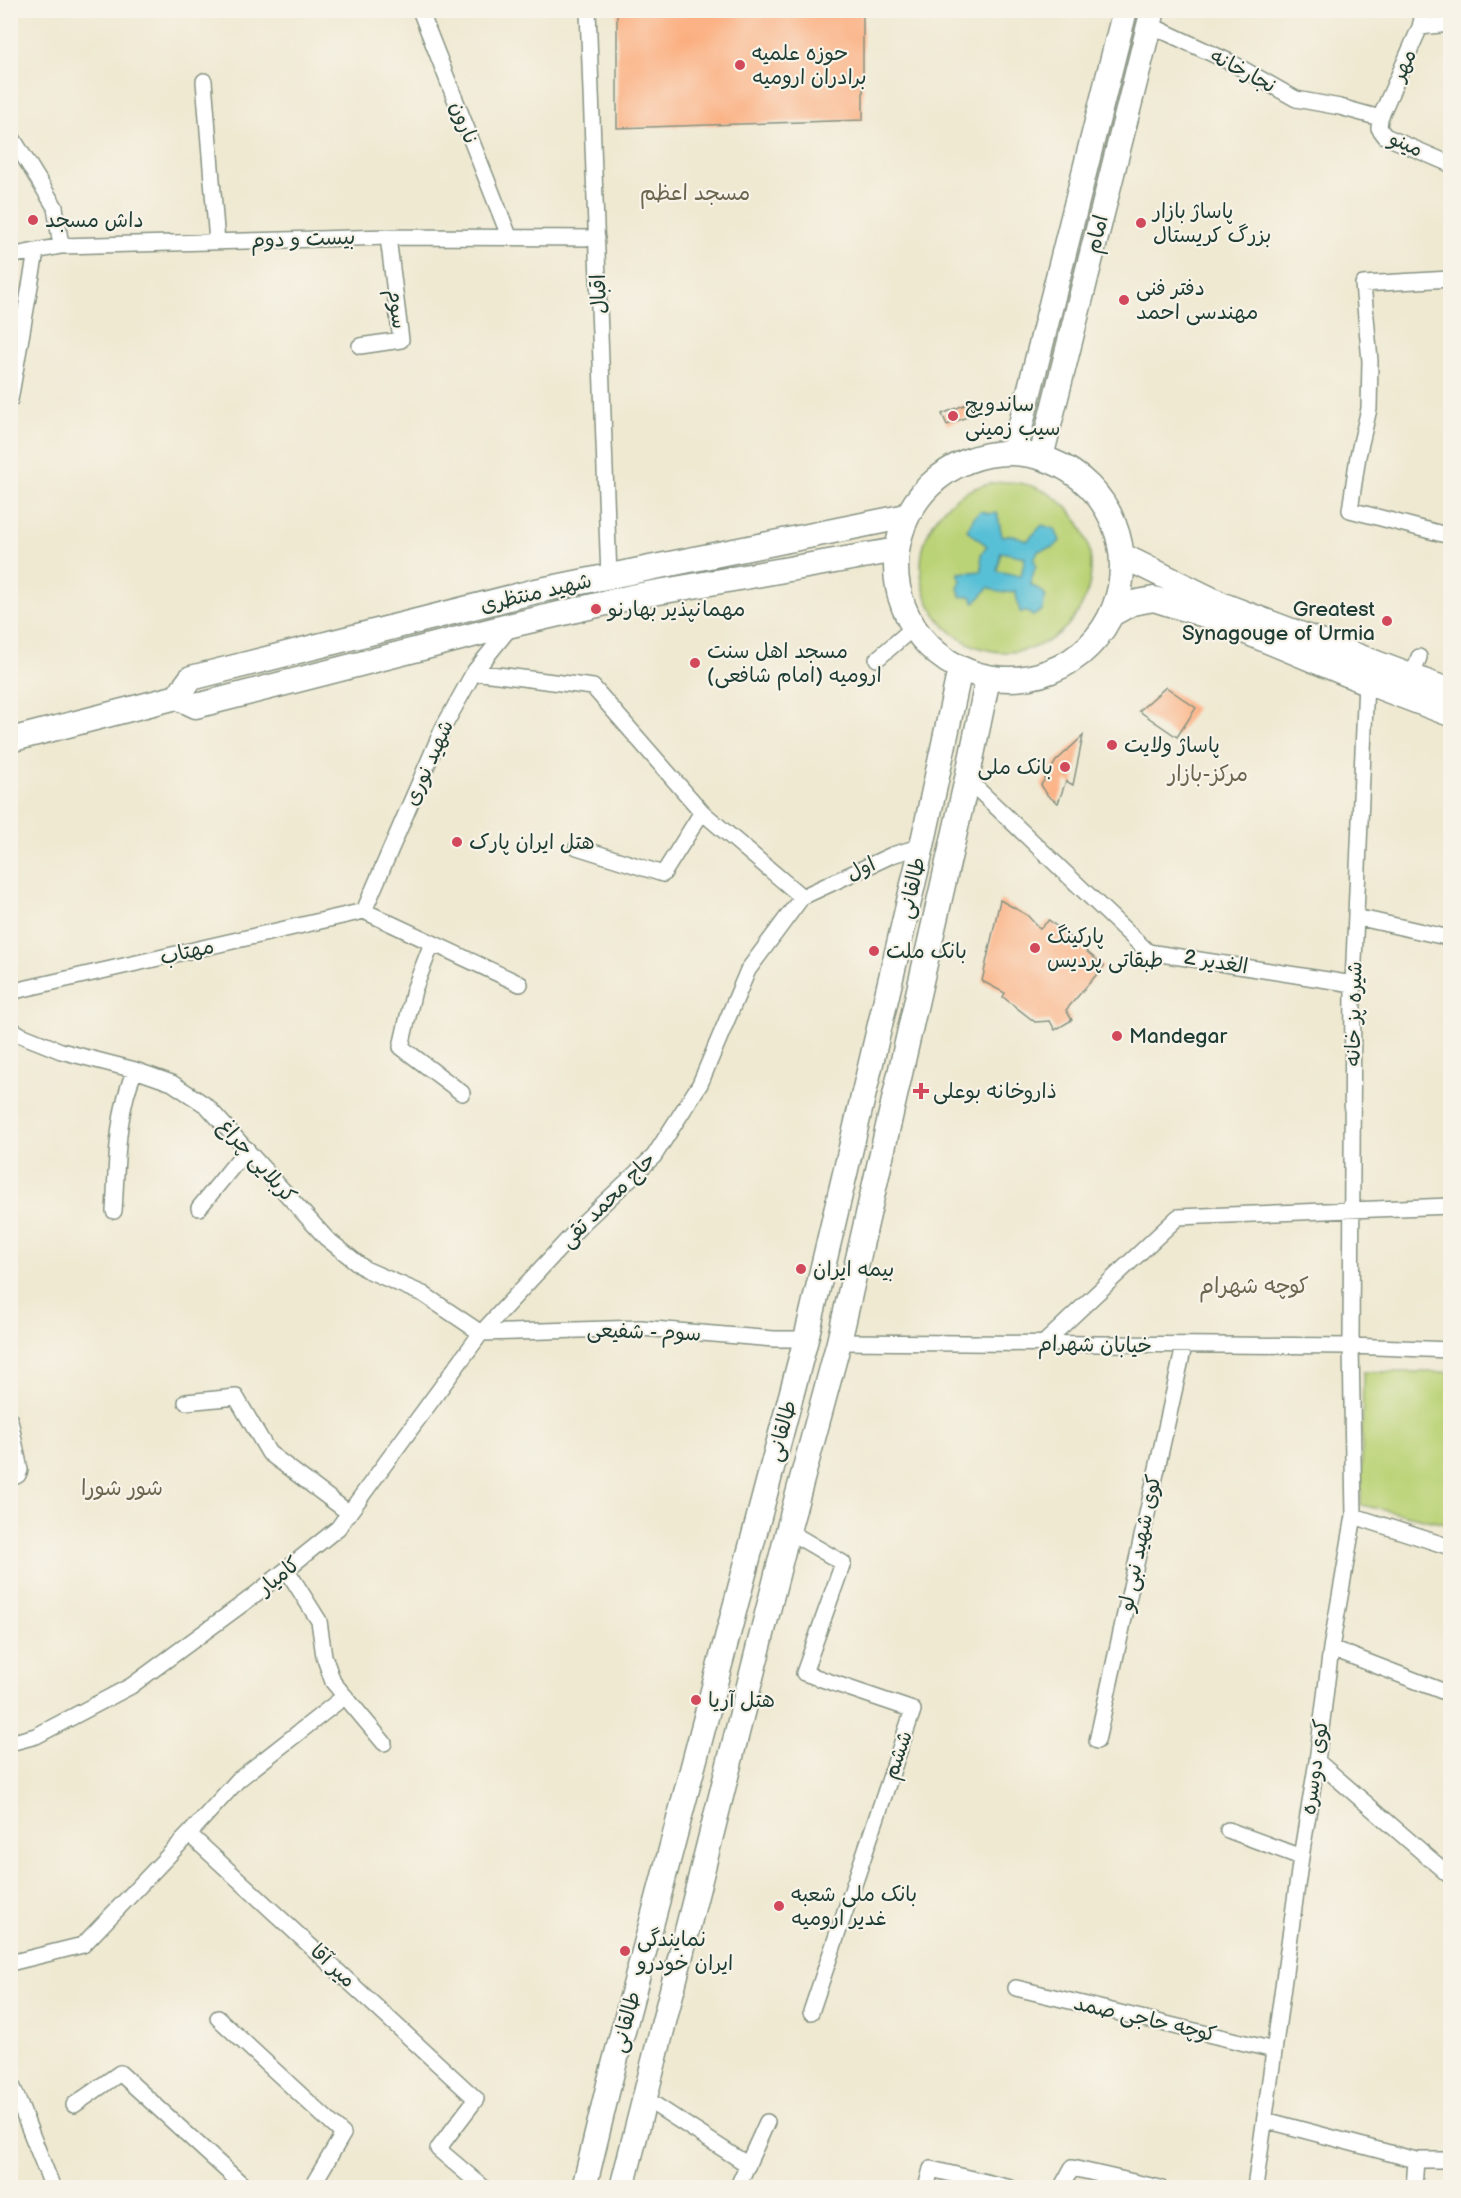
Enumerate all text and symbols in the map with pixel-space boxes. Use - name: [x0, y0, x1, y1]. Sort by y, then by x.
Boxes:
- place label: حوزه علمیه برادران ارومیه: [752, 41, 867, 90]
- street label: نجارخانه: [1206, 43, 1280, 99]
- street label: مهر: [1385, 45, 1422, 87]
- marker: حوزه علمیه برادران ارومیه: [733, 58, 747, 72]
- street label: نارون: [444, 98, 484, 148]
- street label: مینو: [1384, 125, 1427, 163]
- district label: مسجد اعظم: [640, 180, 750, 209]
- place label: پاساژ بازار بزرگ کریستال: [1151, 199, 1271, 248]
- place label: داش مسجد: [45, 208, 144, 233]
- street label: امام: [1080, 212, 1117, 256]
- marker: داش مسجد: [26, 213, 40, 227]
- marker: پاساژ بازار بزرگ کریستال: [1134, 216, 1148, 230]
- street label: بیست و دوم: [250, 225, 356, 256]
- street label: اقبال: [586, 274, 612, 314]
- place label: دفتر فنی مهندسی احمد: [1136, 276, 1258, 326]
- street label: سوم: [379, 288, 412, 331]
- marker: دفتر فنی مهندسی احمد: [1117, 293, 1131, 307]
- place label: ساندویچ سیب زمینی: [965, 392, 1061, 442]
- marker: ساندویچ سیب زمینی: [946, 409, 960, 423]
- street label: شهید منتظری: [478, 568, 594, 618]
- place label: مهمانپذیر بهارنو: [606, 597, 745, 622]
- place label: Greatest Synagouge of Urmia: [1182, 597, 1376, 646]
- marker: مهمانپذیر بهارنو: [589, 602, 603, 616]
- marker: Greatest Synagouge of Urmia: [1380, 614, 1394, 628]
- place label: مسجد اهل سنت ارومیه (امام شافعی): [707, 639, 882, 691]
- marker: مسجد اهل سنت ارومیه (امام شافعی): [688, 656, 702, 670]
- street label: شهید نوری: [399, 716, 459, 810]
- place label: پاساژ ولایت: [1124, 733, 1220, 758]
- marker: پاساژ ولایت: [1105, 738, 1119, 752]
- place label: بانک ملی: [977, 755, 1053, 781]
- marker: بانک ملی: [1058, 760, 1072, 774]
- district label: مرکز-بازار: [1166, 761, 1248, 788]
- place label: هتل ایران پارک: [469, 830, 595, 855]
- marker: هتل ایران پارک: [450, 835, 464, 849]
- street label: اول: [843, 852, 879, 886]
- street label: طالقانی: [893, 855, 932, 921]
- place label: پارکینگ طبقاتی پردیس: [1047, 924, 1163, 974]
- street label: مهتاب: [157, 934, 217, 970]
- place label: بانک ملت: [886, 939, 967, 964]
- marker: پارکینگ طبقاتی پردیس: [1028, 941, 1042, 955]
- marker: بانک ملت: [867, 944, 881, 958]
- street label: 2 الغدیر: [1182, 945, 1250, 979]
- street label: شیره پز خانه: [1341, 961, 1367, 1067]
- place label: Mandegar: [1129, 1024, 1227, 1049]
- marker: Mandegar: [1110, 1029, 1124, 1043]
- place label: ذاروخانه بوعلی: [933, 1079, 1057, 1105]
- marker: ذاروخانه بوعلی: [914, 1084, 928, 1098]
- street label: کربلایی چراغ: [211, 1114, 301, 1210]
- street label: حاج محمد تقی: [555, 1147, 662, 1254]
- place label: بیمه ایران: [813, 1257, 894, 1282]
- marker: بیمه ایران: [794, 1262, 808, 1276]
- district label: کوچه شهرام: [1199, 1273, 1309, 1303]
- street label: سوم - شفیعی: [586, 1318, 702, 1349]
- street label: خیابان شهرام: [1038, 1332, 1152, 1361]
- street label: طالقانی: [762, 1398, 803, 1465]
- street label: کوی شهید نبی لو: [1113, 1472, 1168, 1615]
- district label: شور شورا: [81, 1475, 163, 1502]
- street label: کامیار: [251, 1551, 305, 1602]
- place label: هتل آریا: [708, 1688, 775, 1713]
- marker: هتل آریا: [689, 1693, 703, 1707]
- street label: کوی دوسره: [1296, 1718, 1335, 1817]
- street label: ششم: [878, 1727, 921, 1783]
- place label: بانک ملی شعبه غدیر ارومیه: [791, 1882, 917, 1931]
- marker: بانک ملی شعبه غدیر ارومیه: [772, 1899, 786, 1913]
- place label: نمایندگی ایران خودرو: [635, 1927, 733, 1976]
- street label: میر آقا: [305, 1939, 361, 1993]
- marker: نمایندگی ایران خودرو: [618, 1944, 632, 1958]
- street label: طالقانی: [606, 1989, 647, 2056]
- street label: کوچه حاجی صمد: [1071, 1990, 1219, 2049]

